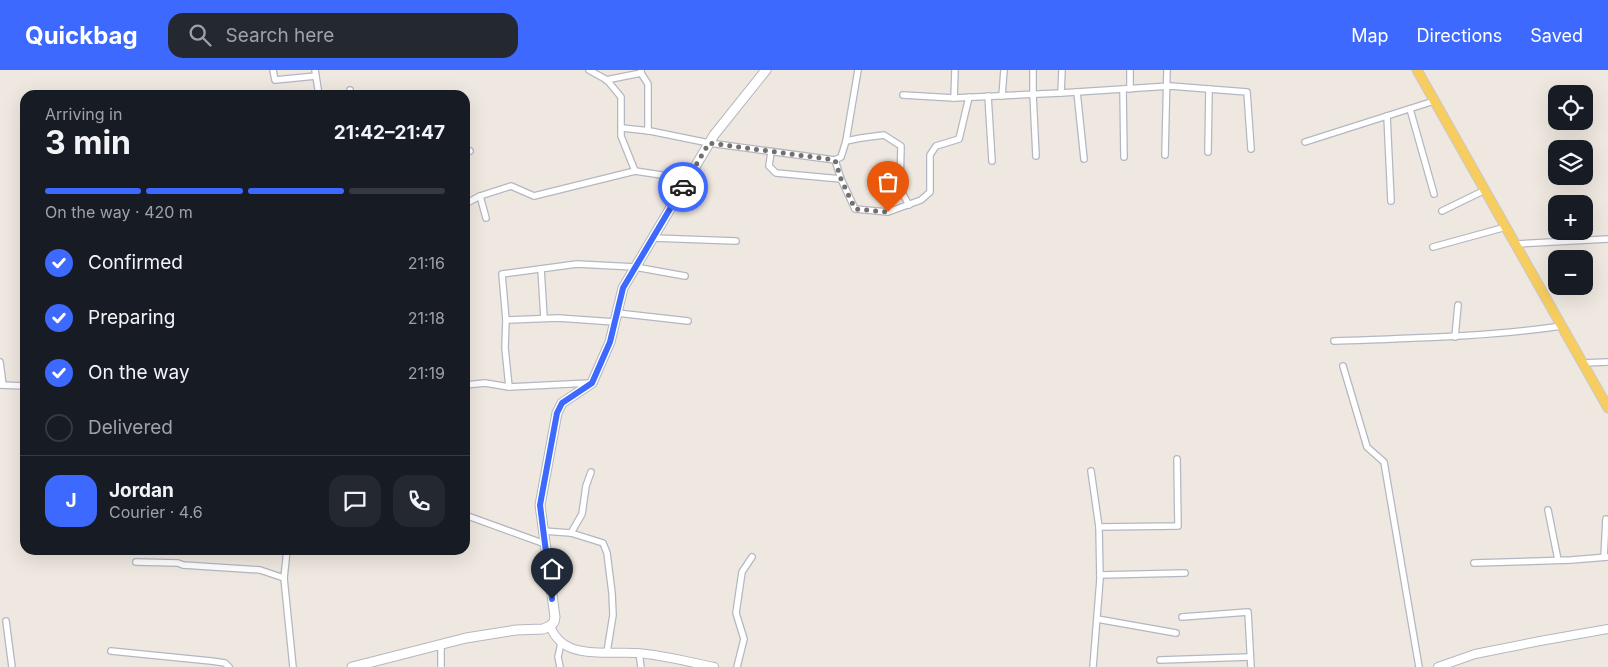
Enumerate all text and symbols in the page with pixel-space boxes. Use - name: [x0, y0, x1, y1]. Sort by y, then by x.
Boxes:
- search box: [168, 13, 518, 58]
- text: Quickbag: [25, 21, 138, 50]
- icon: search: [186, 21, 214, 49]
- text: Search here: [226, 24, 334, 47]
- text: Map: [1351, 25, 1389, 46]
- text: Directions: [1417, 25, 1502, 46]
- text: Saved: [1530, 25, 1583, 46]
- map controls: [1548, 85, 1593, 295]
- button: locate: [1548, 85, 1593, 130]
- text: Arriving in: [45, 104, 122, 124]
- text: 21:42–21:47: [334, 121, 445, 144]
- text: 3 min: [45, 123, 131, 162]
- button: layers: [1548, 140, 1593, 185]
- pin: [867, 161, 909, 212]
- courier: [658, 162, 708, 212]
- icon: bag: [874, 168, 902, 196]
- icon: car: [669, 173, 697, 201]
- button: +: [1548, 195, 1593, 240]
- text: On the way · 420 m: [45, 202, 193, 222]
- icon: check: [45, 249, 73, 277]
- button: −: [1548, 250, 1593, 295]
- text: Confirmed: [88, 251, 183, 274]
- text: 21:16: [408, 253, 445, 273]
- icon: check: [45, 304, 73, 332]
- text: Preparing: [88, 306, 175, 329]
- text: 21:18: [408, 308, 445, 328]
- icon: check: [45, 359, 73, 387]
- text: On the way: [88, 361, 190, 384]
- text: 21:19: [408, 363, 445, 383]
- text: Delivered: [88, 416, 173, 439]
- button: chat: [329, 475, 381, 527]
- button: phone: [393, 475, 445, 527]
- text: Jordan: [109, 479, 174, 502]
- text: J: [65, 489, 77, 512]
- text: Courier · 4.6: [109, 502, 203, 522]
- pin: [531, 548, 573, 599]
- icon: home: [538, 555, 566, 583]

